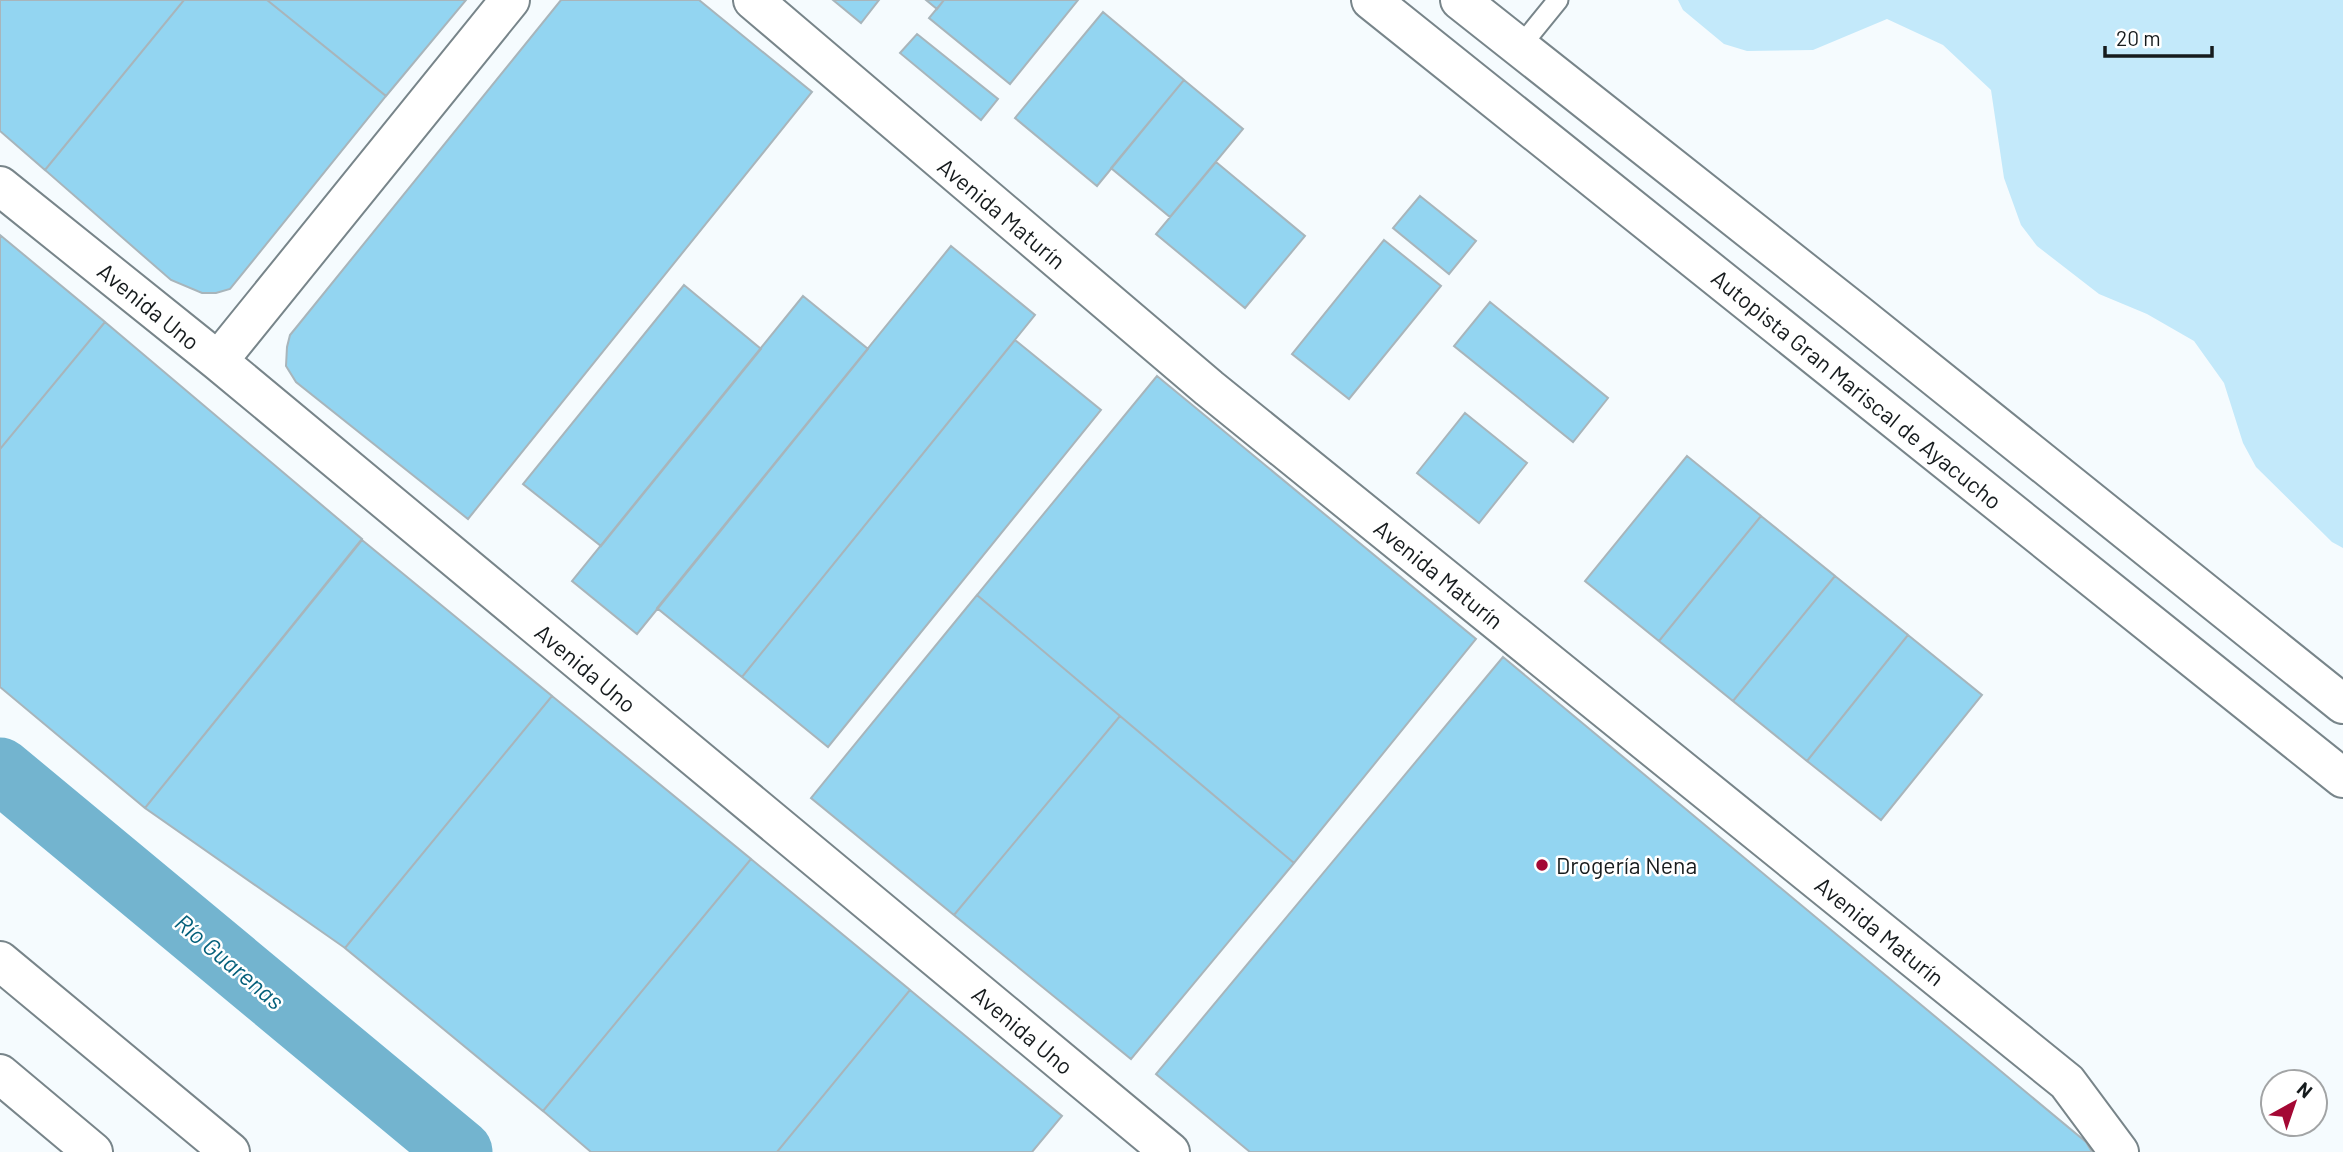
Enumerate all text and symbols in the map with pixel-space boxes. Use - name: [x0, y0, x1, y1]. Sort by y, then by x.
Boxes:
- scale bar: [2105, 14, 2212, 58]
- text: 20 m: [2116, 25, 2161, 50]
- street label: Avenida Maturín: [933, 152, 1071, 274]
- street label: Avenida Uno: [92, 256, 206, 356]
- street label: Autopista Gran Mariscal de Ayacucho: [1706, 263, 2008, 515]
- street label: Avenida Maturín: [1369, 513, 1509, 635]
- street label: Avenida Uno: [530, 618, 642, 718]
- place label: Drogería Nena: [1556, 851, 1697, 879]
- marker: Drogería Nena: [1534, 857, 1550, 873]
- street label: Avenida Maturín: [1810, 870, 1950, 992]
- water label: Río Guarenas: [170, 907, 290, 1015]
- street label: Avenida Uno: [967, 980, 1079, 1080]
- north arrow: [2259, 1068, 2329, 1138]
- text: N: [2293, 1077, 2317, 1102]

